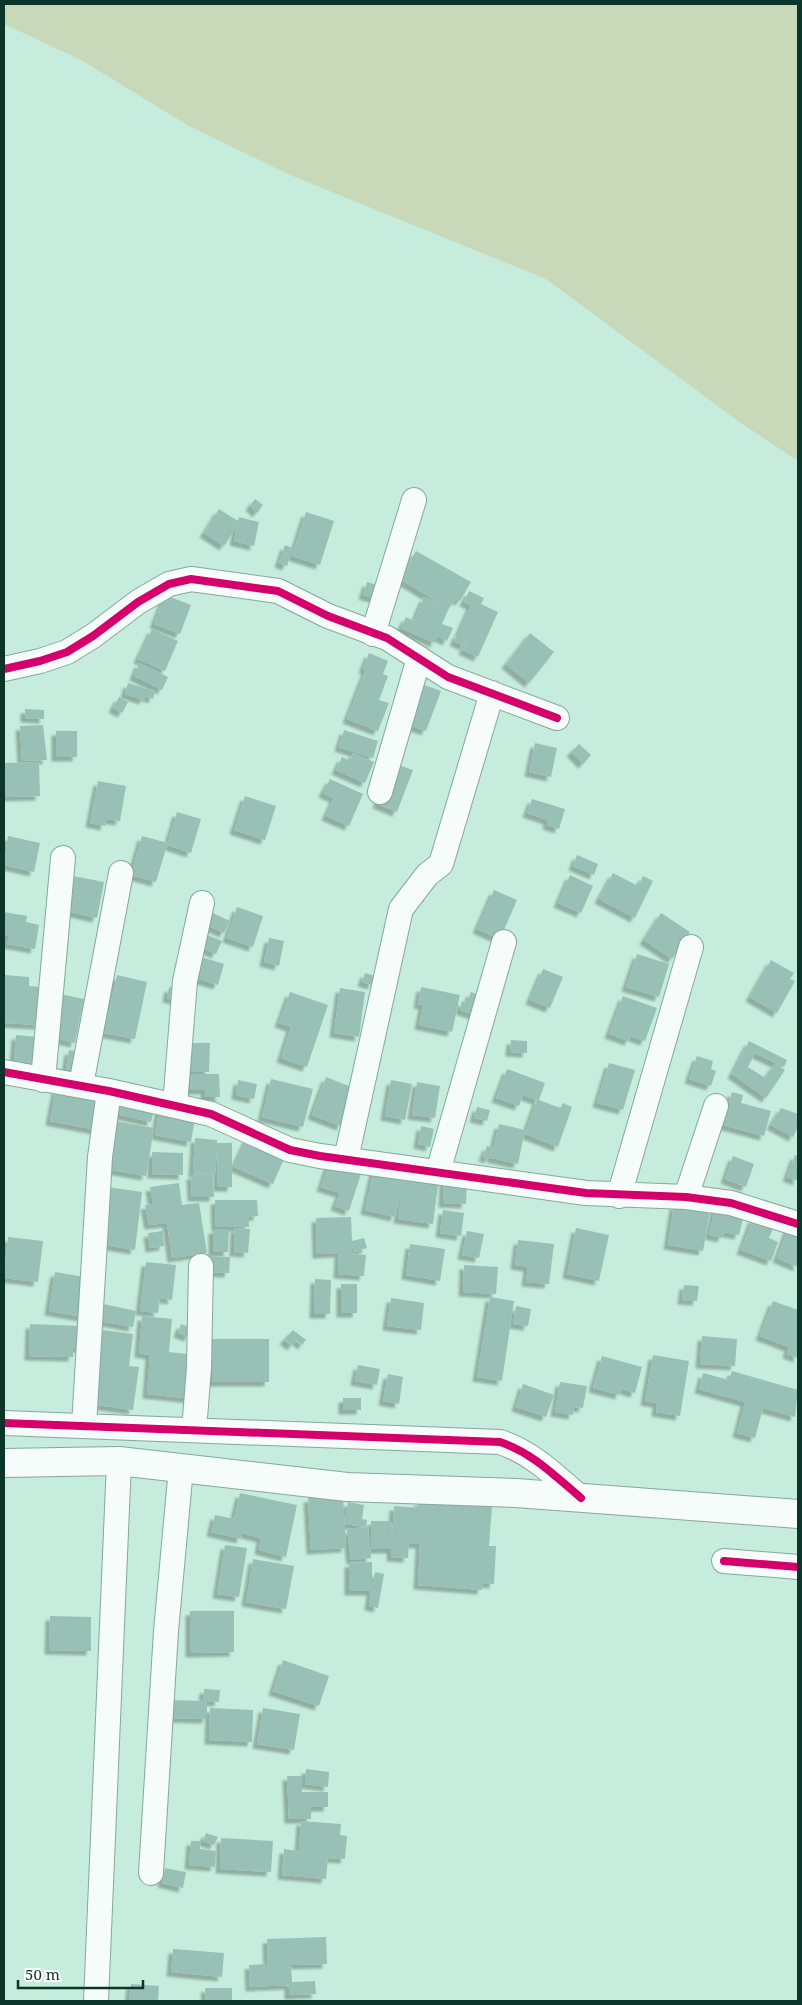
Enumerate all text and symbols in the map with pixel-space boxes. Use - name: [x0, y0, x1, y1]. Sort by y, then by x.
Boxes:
- scale bar: [18, 1958, 142, 1990]
- text: 50 m: [25, 1964, 60, 1984]

